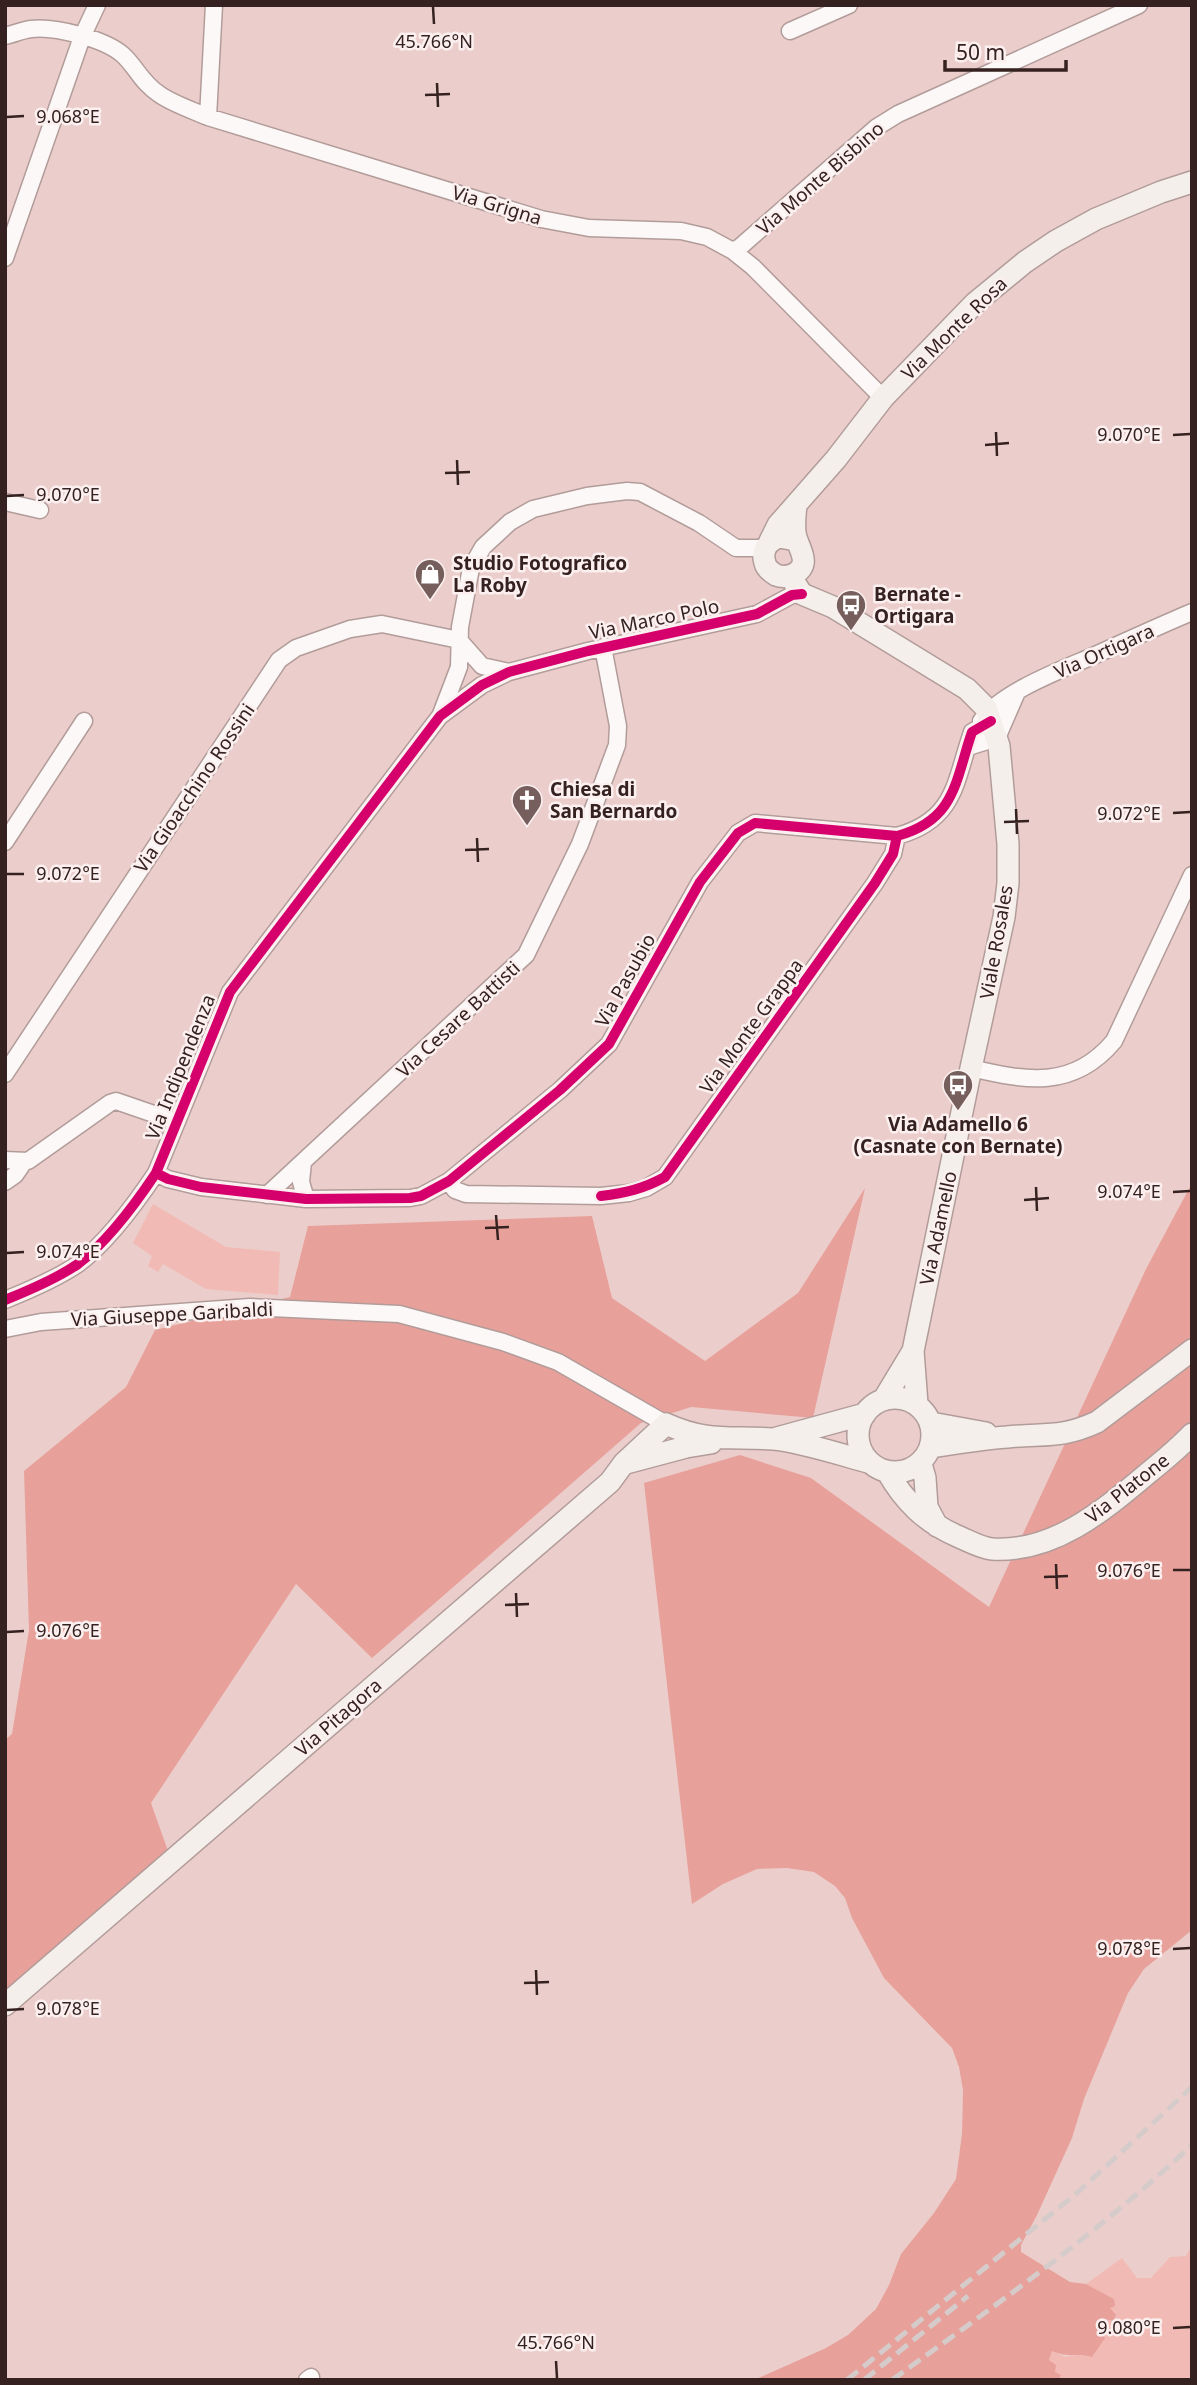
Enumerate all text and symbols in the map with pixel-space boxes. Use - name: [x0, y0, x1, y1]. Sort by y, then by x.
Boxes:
- scale bar: [945, 28, 1066, 72]
- text: 45.766°N: [395, 29, 473, 53]
- text: 50 m: [956, 38, 1005, 66]
- text: 9.068°E: [36, 104, 100, 128]
- street label: Via Monte Bisbino: [751, 115, 889, 241]
- street label: Via Grigna: [449, 179, 545, 231]
- street label: Via Monte Rosa: [895, 271, 1013, 385]
- text: 9.070°E: [1097, 422, 1161, 446]
- text: 9.070°E: [36, 482, 100, 506]
- place label: Studio Fotografico La Roby: [453, 550, 627, 598]
- shop icon: Studio Fotografico La Roby: [413, 557, 447, 601]
- place label: Bernate - Ortigara: [874, 581, 961, 629]
- bus stop icon: Bernate - Ortigara: [834, 588, 868, 632]
- street label: Via Marco Polo: [587, 593, 721, 645]
- street label: Via Ortigara: [1050, 617, 1158, 685]
- street label: Via Gioacchino Rossini: [128, 698, 260, 878]
- place label: Chiesa di San Bernardo: [550, 776, 677, 824]
- church icon: Chiesa di San Bernardo: [510, 783, 544, 827]
- text: 9.072°E: [1097, 801, 1161, 825]
- text: 9.072°E: [36, 861, 100, 885]
- street label: Viale Rosales: [973, 883, 1019, 1001]
- street label: Via Pasubio: [589, 929, 661, 1031]
- street label: Via Monte Grappa: [693, 953, 809, 1099]
- street label: Via Cesare Battisti: [391, 955, 525, 1083]
- street label: Via Indipendenza: [139, 990, 221, 1144]
- bus stop icon: Via Adamello 6 (Casnate con Bernate): [941, 1068, 975, 1112]
- place label: Via Adamello 6 (Casnate con Bernate): [853, 1111, 1063, 1159]
- street label: Via Adamello: [913, 1168, 963, 1288]
- text: 9.074°E: [1097, 1179, 1161, 1203]
- text: 9.074°E: [36, 1239, 100, 1263]
- street label: Via Giuseppe Garibaldi: [70, 1296, 274, 1332]
- street label: Via Platone: [1080, 1447, 1174, 1529]
- text: 9.076°E: [1097, 1558, 1161, 1582]
- text: 9.076°E: [36, 1618, 100, 1642]
- street label: Via Pitagora: [289, 1672, 387, 1762]
- text: 9.078°E: [1097, 1936, 1161, 1960]
- text: 9.078°E: [36, 1996, 100, 2020]
- text: 9.080°E: [1097, 2315, 1161, 2339]
- text: 45.766°N: [517, 2330, 595, 2354]

